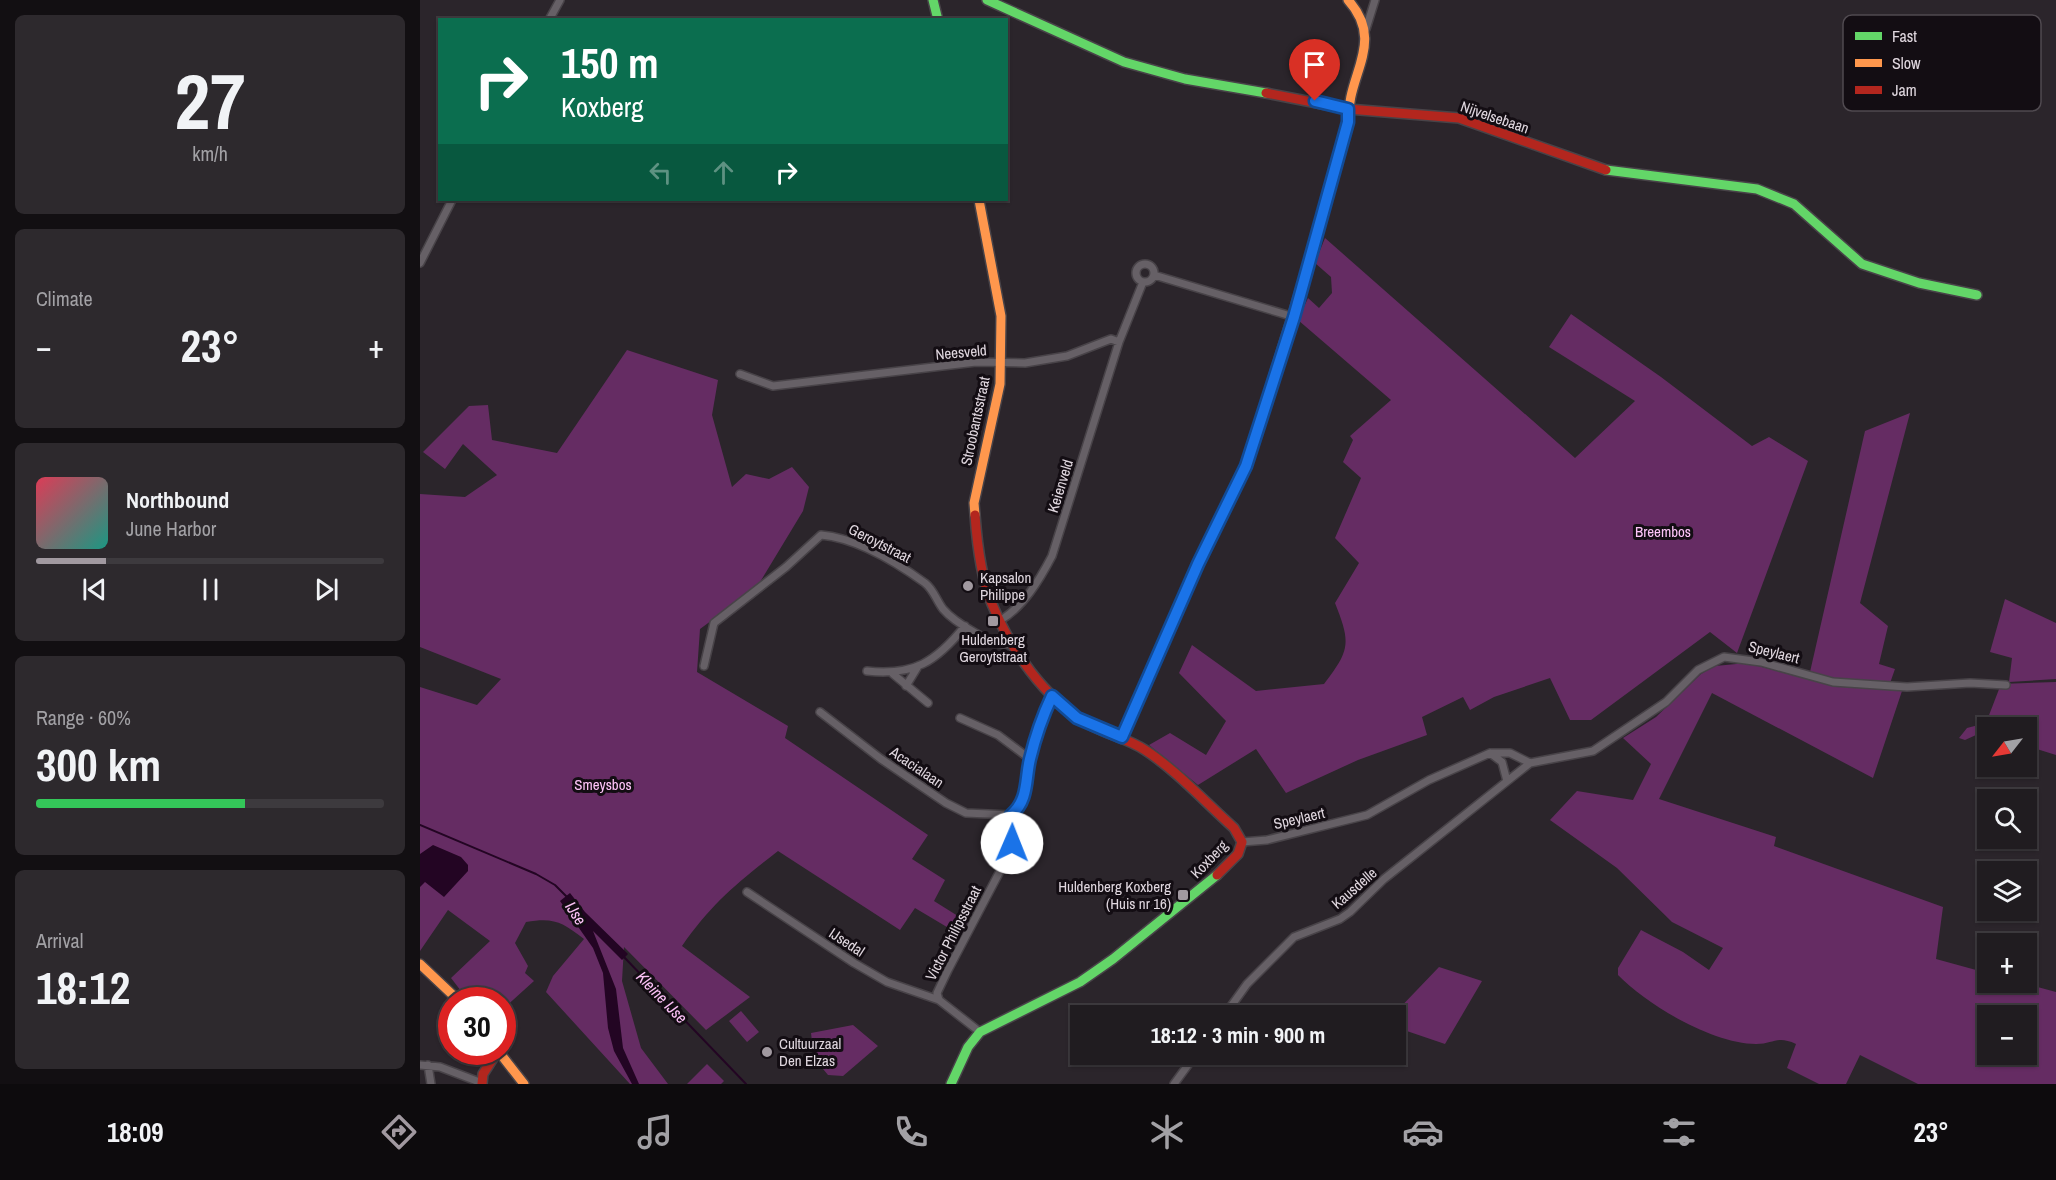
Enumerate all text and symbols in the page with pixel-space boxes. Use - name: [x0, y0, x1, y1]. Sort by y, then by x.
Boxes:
- legend: [1843, 15, 2041, 111]
- text: Fast: [1892, 25, 1917, 47]
- text: 150 m: [561, 35, 659, 91]
- pin: [1289, 39, 1340, 101]
- icon: right: [462, 42, 540, 120]
- text: 27: [174, 48, 246, 153]
- icon: arrive: [1298, 48, 1331, 81]
- text: Slow: [1892, 52, 1921, 74]
- text: Jam: [1892, 79, 1917, 101]
- text: Koxberg: [561, 89, 643, 125]
- street label: Nijvelsebaan: [1458, 95, 1532, 139]
- text: km/h: [192, 140, 228, 167]
- icon: left: [644, 156, 677, 189]
- icon: ahead: [707, 156, 740, 189]
- icon: right: [770, 156, 803, 189]
- text: Climate: [36, 285, 93, 312]
- text: 23°: [180, 315, 240, 376]
- text: −: [36, 324, 52, 368]
- text: +: [368, 324, 384, 368]
- street label: Neesveld: [935, 339, 987, 365]
- street label: Stroobantsstraat: [955, 374, 995, 467]
- street label: Keienveld: [1042, 457, 1078, 515]
- text: Northbound: [126, 485, 229, 515]
- text: June Harbor: [126, 515, 216, 542]
- street label: Geroytstraat: [845, 518, 915, 568]
- park label: Breembos: [1635, 521, 1691, 542]
- place label: Kapsalon Philippe: [980, 567, 1031, 605]
- icon: previous: [78, 573, 111, 606]
- icon: pause: [194, 573, 227, 606]
- icon: next: [310, 573, 343, 606]
- marker: Kapsalon Philippe: [961, 579, 975, 593]
- marker: Huldenberg Geroytstraat: [986, 614, 1000, 628]
- place label: Huldenberg Geroytstraat: [959, 629, 1027, 667]
- street label: Speylaert: [1746, 636, 1802, 669]
- text: Range · 60%: [36, 704, 131, 731]
- north arrow: [1977, 717, 2037, 777]
- map controls: [1977, 717, 2037, 1065]
- text: 300 km: [36, 734, 161, 795]
- street label: Acacialaan: [885, 741, 948, 793]
- park label: Smeysbos: [574, 774, 632, 795]
- button: search: [1977, 789, 2037, 849]
- street label: Speylaert: [1271, 802, 1327, 834]
- position arrow: [980, 811, 1044, 875]
- street label: Koxberg: [1186, 835, 1233, 883]
- button: layers: [1977, 861, 2037, 921]
- street label: Kausdelle: [1327, 862, 1381, 914]
- place label: Huldenberg Koxberg (Huis nr 16): [1058, 876, 1171, 914]
- street label: Victor Philipsstraat: [920, 882, 986, 984]
- marker: Huldenberg Koxberg (Huis nr 16): [1176, 888, 1190, 902]
- water label: IJse: [560, 897, 592, 929]
- street label: IJsedal: [825, 923, 869, 961]
- text: Arrival: [36, 927, 83, 954]
- button: +: [1977, 933, 2037, 993]
- text: 18:12: [36, 957, 130, 1018]
- water label: Kleine IJse: [632, 966, 692, 1028]
- speed limit sign: 30: [438, 987, 516, 1065]
- button: −: [1977, 1005, 2037, 1065]
- text: 18:12 · 3 min · 900 m: [1151, 1020, 1325, 1050]
- place label: Cultuurzaal Den Elzas: [779, 1033, 841, 1071]
- marker: Cultuurzaal Den Elzas: [760, 1045, 774, 1059]
- icon: directions: [378, 1111, 420, 1153]
- icon: music: [634, 1111, 676, 1153]
- icon: phone: [890, 1111, 932, 1153]
- icon: climate: [1146, 1111, 1188, 1153]
- icon: car: [1402, 1111, 1444, 1153]
- icon: filters: [1658, 1111, 1700, 1153]
- text: 18:09: [107, 1114, 164, 1150]
- text: 23°: [1914, 1114, 1949, 1150]

